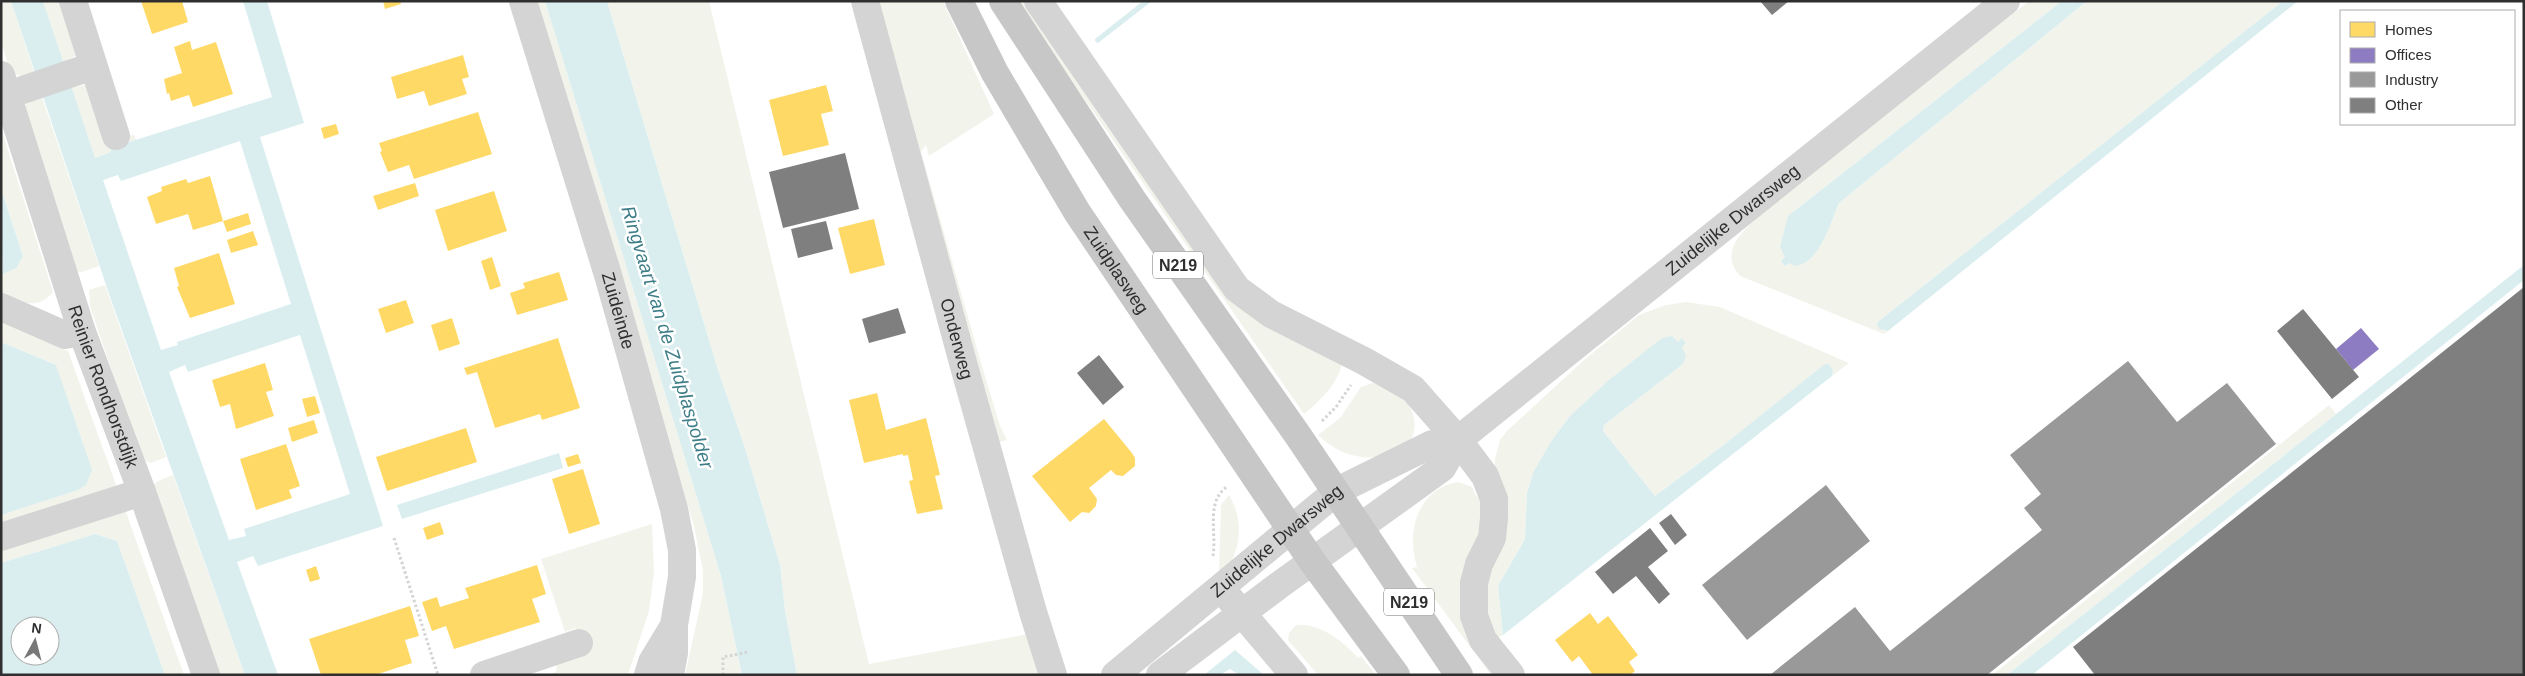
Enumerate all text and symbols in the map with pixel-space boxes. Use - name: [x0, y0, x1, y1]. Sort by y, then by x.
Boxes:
- legend: [2340, 10, 2515, 125]
- text: Homes: [2385, 21, 2433, 38]
- text: Offices: [2385, 46, 2431, 63]
- text: Industry: [2385, 71, 2439, 88]
- text: Other: [2385, 96, 2423, 113]
- street label: Zuidelijke Dwarsweg: [1662, 161, 1803, 279]
- water label: Ringvaart van de Zuidplaspolder: [617, 203, 718, 472]
- street label: Zuidplasweg: [1080, 223, 1153, 318]
- road number: N219: [1153, 252, 1203, 278]
- street label: Zuideinde: [598, 270, 638, 352]
- street label: Onderweg: [936, 296, 977, 382]
- street label: Reinier Rondhorstdijk: [64, 303, 142, 472]
- street label: Zuidelijke Dwarsweg: [1207, 481, 1347, 601]
- road number: N219: [1384, 588, 1434, 616]
- north arrow: [10, 616, 60, 666]
- text: N: [31, 620, 43, 637]

